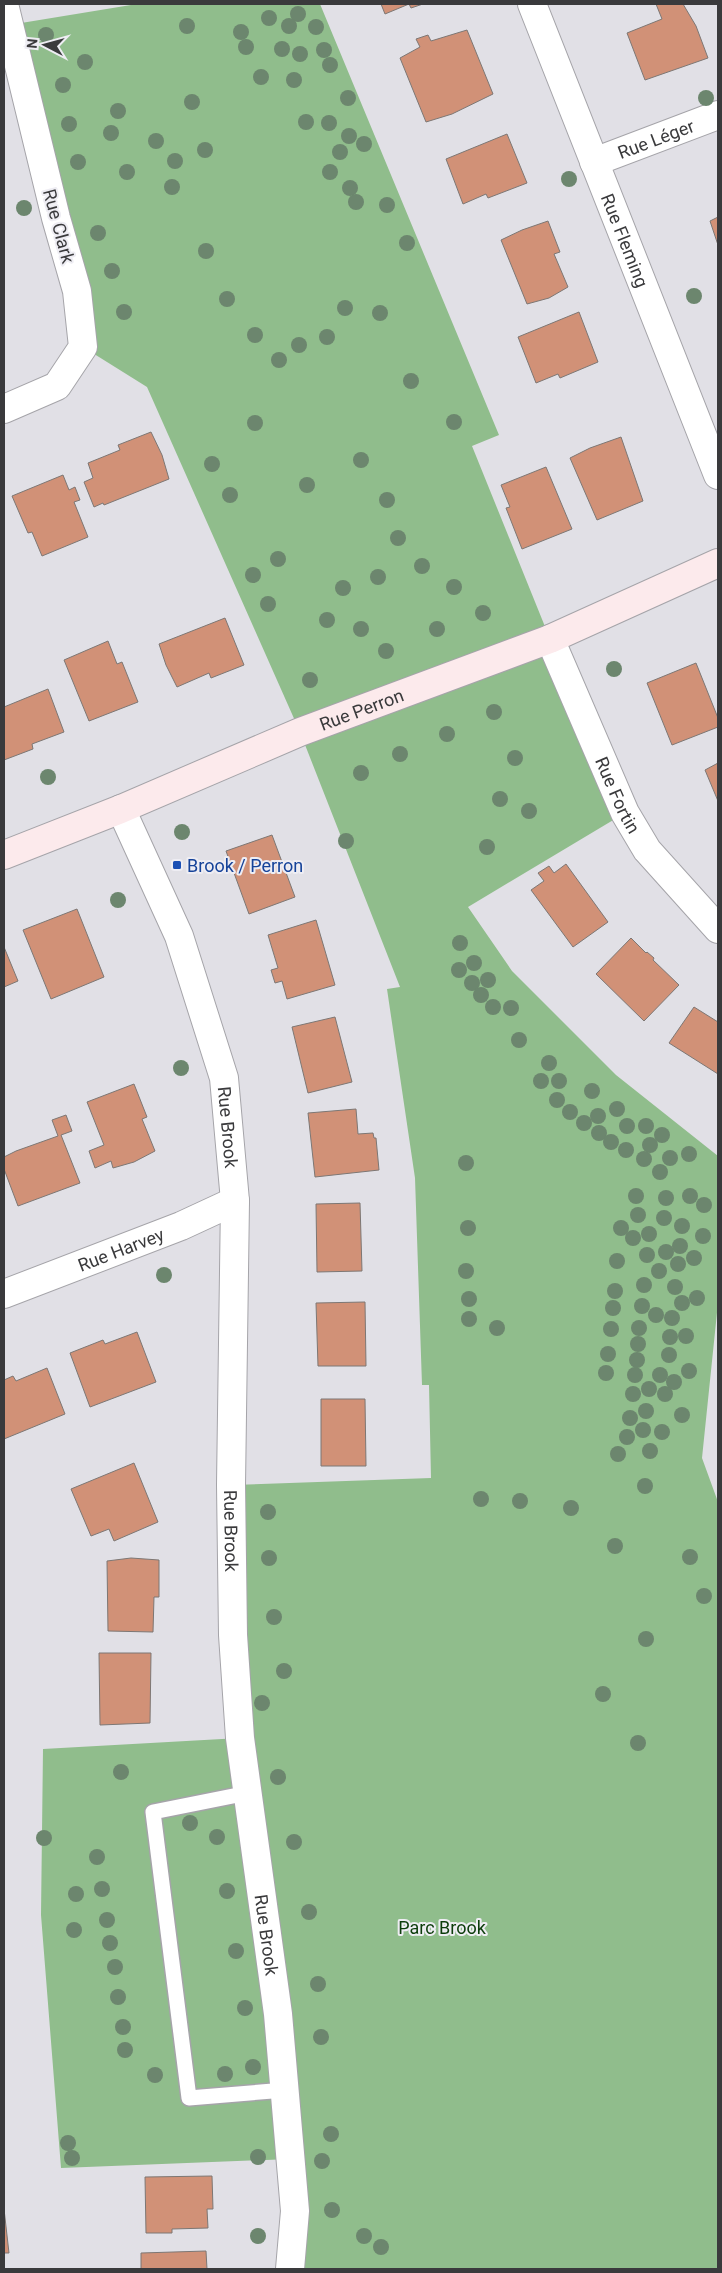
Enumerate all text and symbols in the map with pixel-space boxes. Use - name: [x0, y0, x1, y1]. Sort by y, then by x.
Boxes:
- north arrow: [20, 20, 70, 70]
- text: N: [24, 38, 41, 49]
- street label: Rue Léger: [615, 115, 697, 163]
- street label: Rue Clark: [39, 187, 79, 266]
- street label: Rue Fleming: [597, 190, 653, 290]
- street label: Rue Perron: [316, 684, 406, 734]
- street label: Rue Fortin: [591, 753, 645, 837]
- place label: Brook / Perron: [187, 855, 303, 876]
- marker: Brook / Perron: [171, 859, 183, 871]
- street label: Rue Brook: [214, 1086, 243, 1170]
- street label: Rue Harvey: [75, 1223, 167, 1275]
- street label: Rue Brook: [221, 1490, 243, 1573]
- street label: Rue Brook: [251, 1893, 283, 1978]
- park label: Parc Brook: [398, 1917, 487, 1938]

